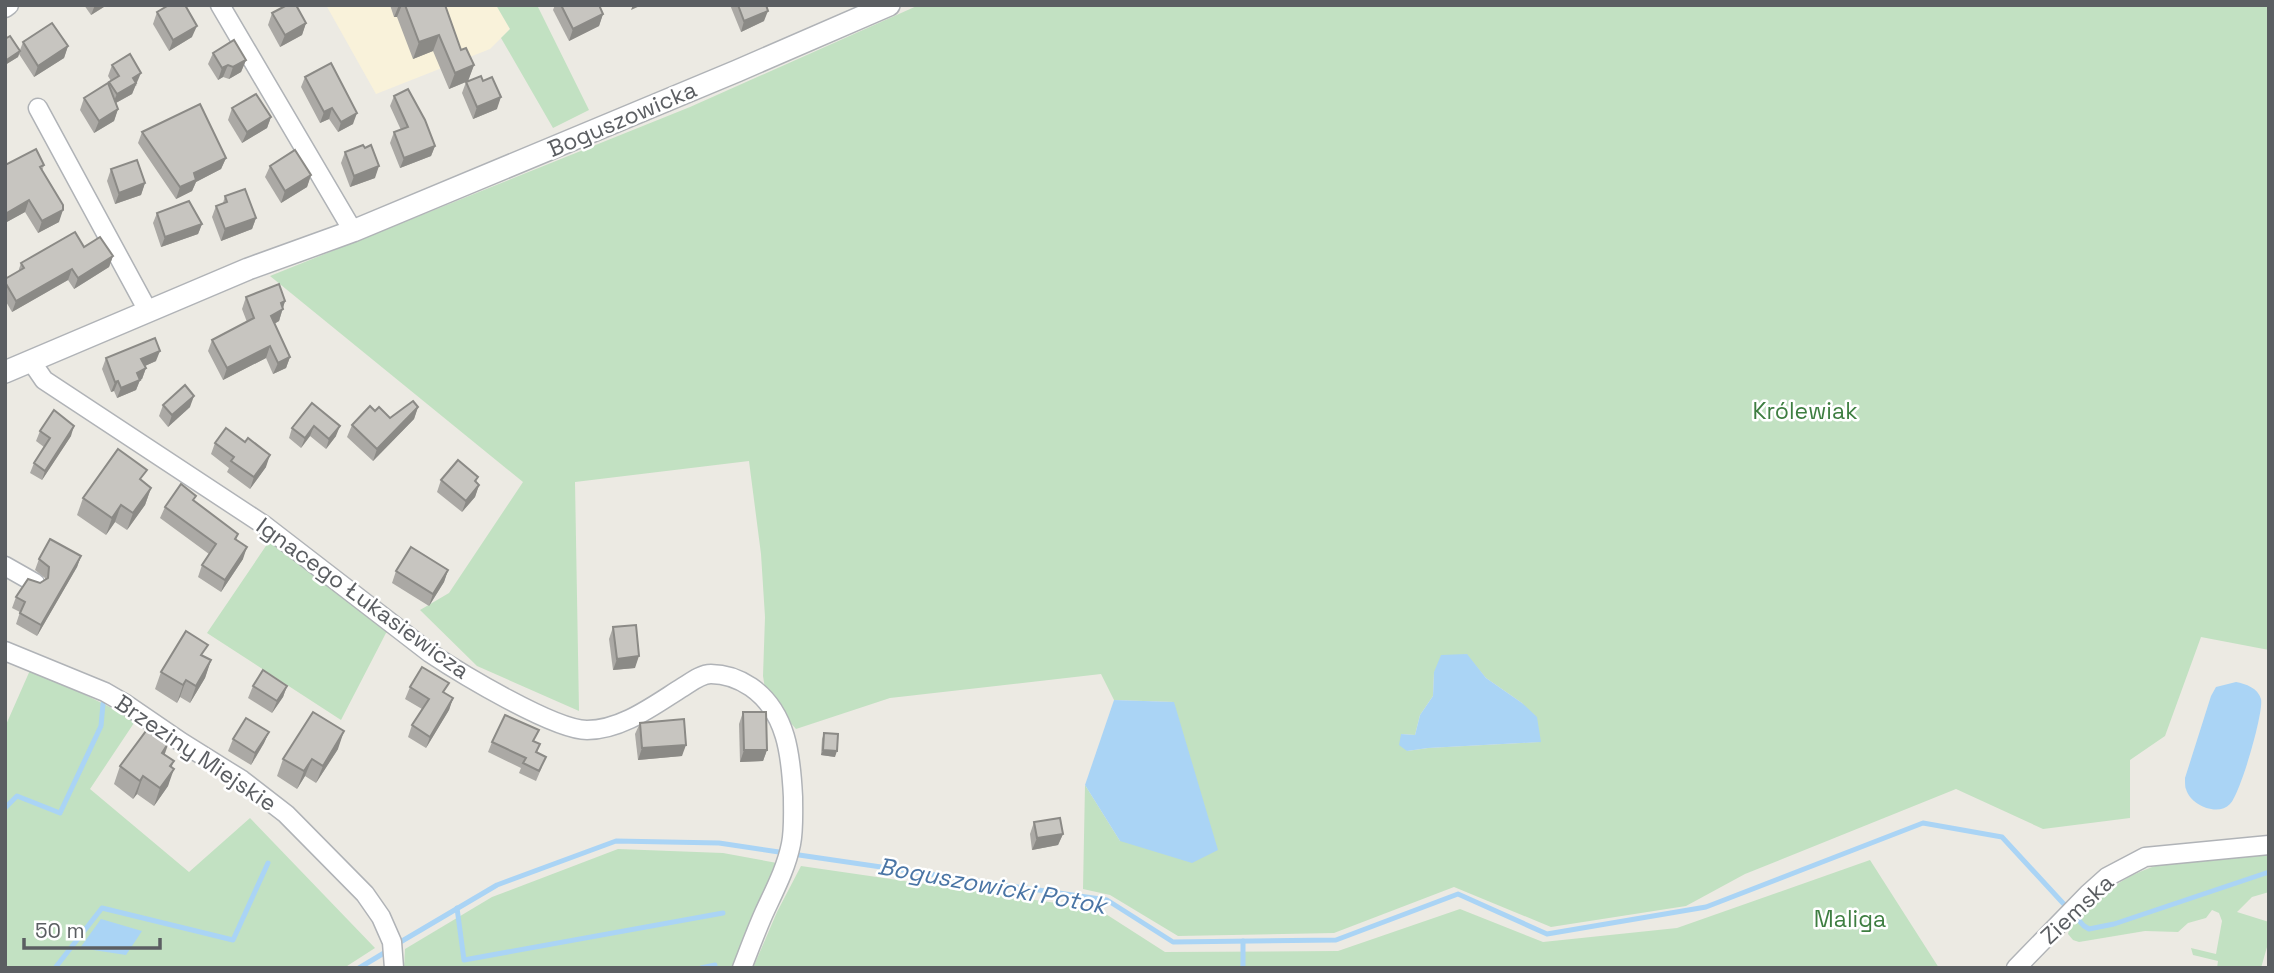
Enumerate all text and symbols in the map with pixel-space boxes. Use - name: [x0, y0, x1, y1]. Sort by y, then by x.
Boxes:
- street label: Boguszowicka: [543, 74, 701, 164]
- park label: Królewiak: [1752, 396, 1858, 426]
- street label: Ignacego Łukasiewicza: [250, 511, 476, 685]
- street label: Brzeziny Miejskie: [109, 688, 283, 818]
- water label: Boguszowicki Potok: [876, 850, 1112, 921]
- street label: Ziemska: [2034, 867, 2120, 951]
- park label: Maliga: [1814, 904, 1886, 934]
- scale bar: [24, 906, 161, 950]
- text: 50 m: [35, 917, 85, 944]

